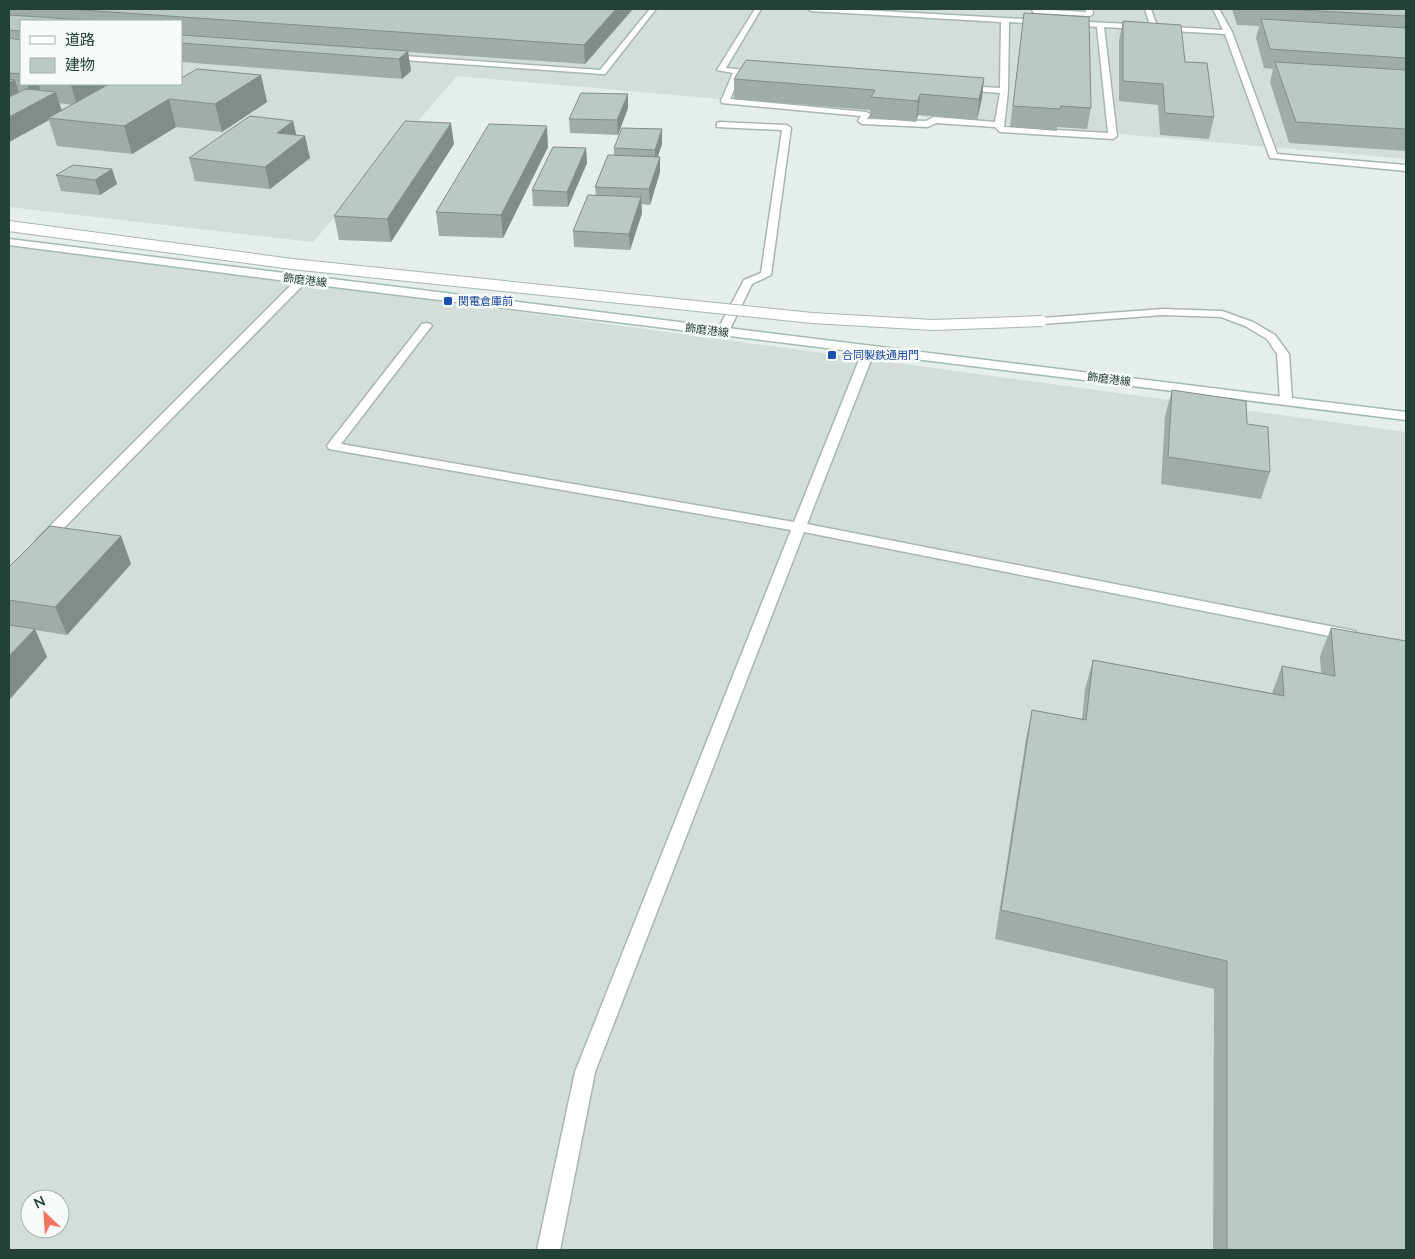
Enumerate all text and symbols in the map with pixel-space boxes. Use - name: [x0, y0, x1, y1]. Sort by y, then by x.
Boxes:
- legend: [20, 20, 182, 85]
- text: 道路: [65, 30, 95, 48]
- text: 建物: [65, 55, 95, 73]
- street label: 飾磨港線: [282, 270, 328, 289]
- place label: 関電倉庫前: [458, 294, 513, 307]
- marker: 関電倉庫前: [442, 295, 454, 307]
- street label: 飾磨港線: [684, 320, 730, 339]
- place label: 合同製鉄通用門: [842, 348, 919, 361]
- marker: 合同製鉄通用門: [826, 349, 838, 361]
- street label: 飾磨港線: [1086, 369, 1132, 388]
- north arrow: [20, 1189, 70, 1239]
- text: N: [31, 1192, 48, 1212]

